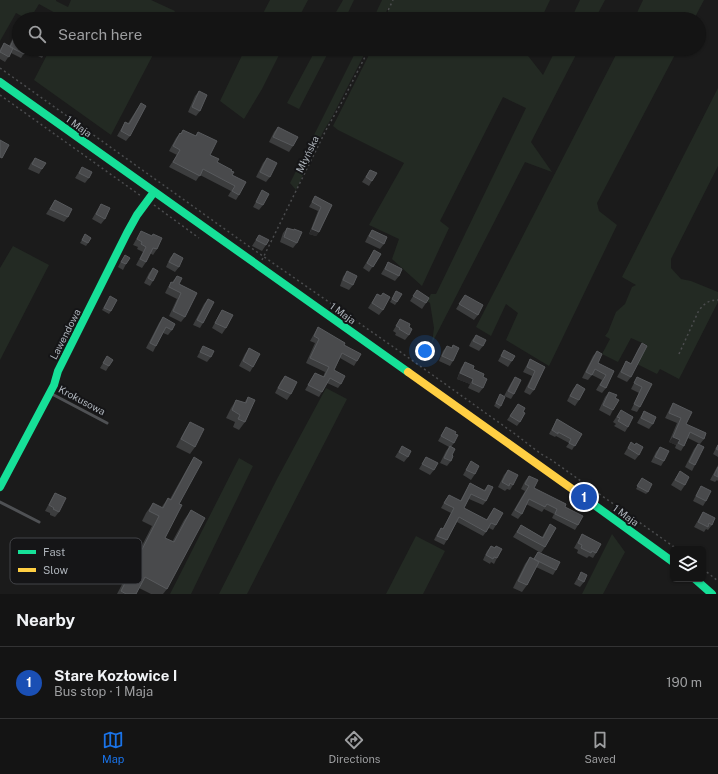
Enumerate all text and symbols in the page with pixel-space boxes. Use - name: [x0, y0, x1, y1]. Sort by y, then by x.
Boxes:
- search box: [12, 12, 706, 56]
- icon: search: [26, 23, 48, 45]
- text: Search here: [58, 26, 142, 43]
- street label: 1 Maja: [64, 113, 94, 139]
- street label: Młyńska: [293, 134, 321, 174]
- street label: 1 Maja: [328, 300, 358, 326]
- street label: Lawendowa: [47, 307, 83, 361]
- your location: [415, 341, 435, 361]
- street label: Krokusowa: [56, 383, 108, 417]
- pin: 1: [571, 482, 597, 512]
- street label: 1 Maja: [611, 502, 641, 528]
- legend: [10, 538, 142, 584]
- text: Fast: [43, 546, 65, 558]
- map controls: [670, 546, 706, 582]
- button: layers: [670, 546, 706, 582]
- text: Slow: [43, 564, 69, 576]
- text: Nearby: [16, 610, 75, 630]
- text: Stare Kozłowice I: [54, 667, 177, 684]
- text: 1: [26, 675, 32, 690]
- text: 190 m: [666, 675, 702, 690]
- text: Bus stop · 1 Maja: [54, 684, 153, 699]
- tab: Map: [102, 729, 124, 765]
- tab: Directions: [329, 729, 380, 765]
- tab: Saved: [584, 729, 616, 765]

